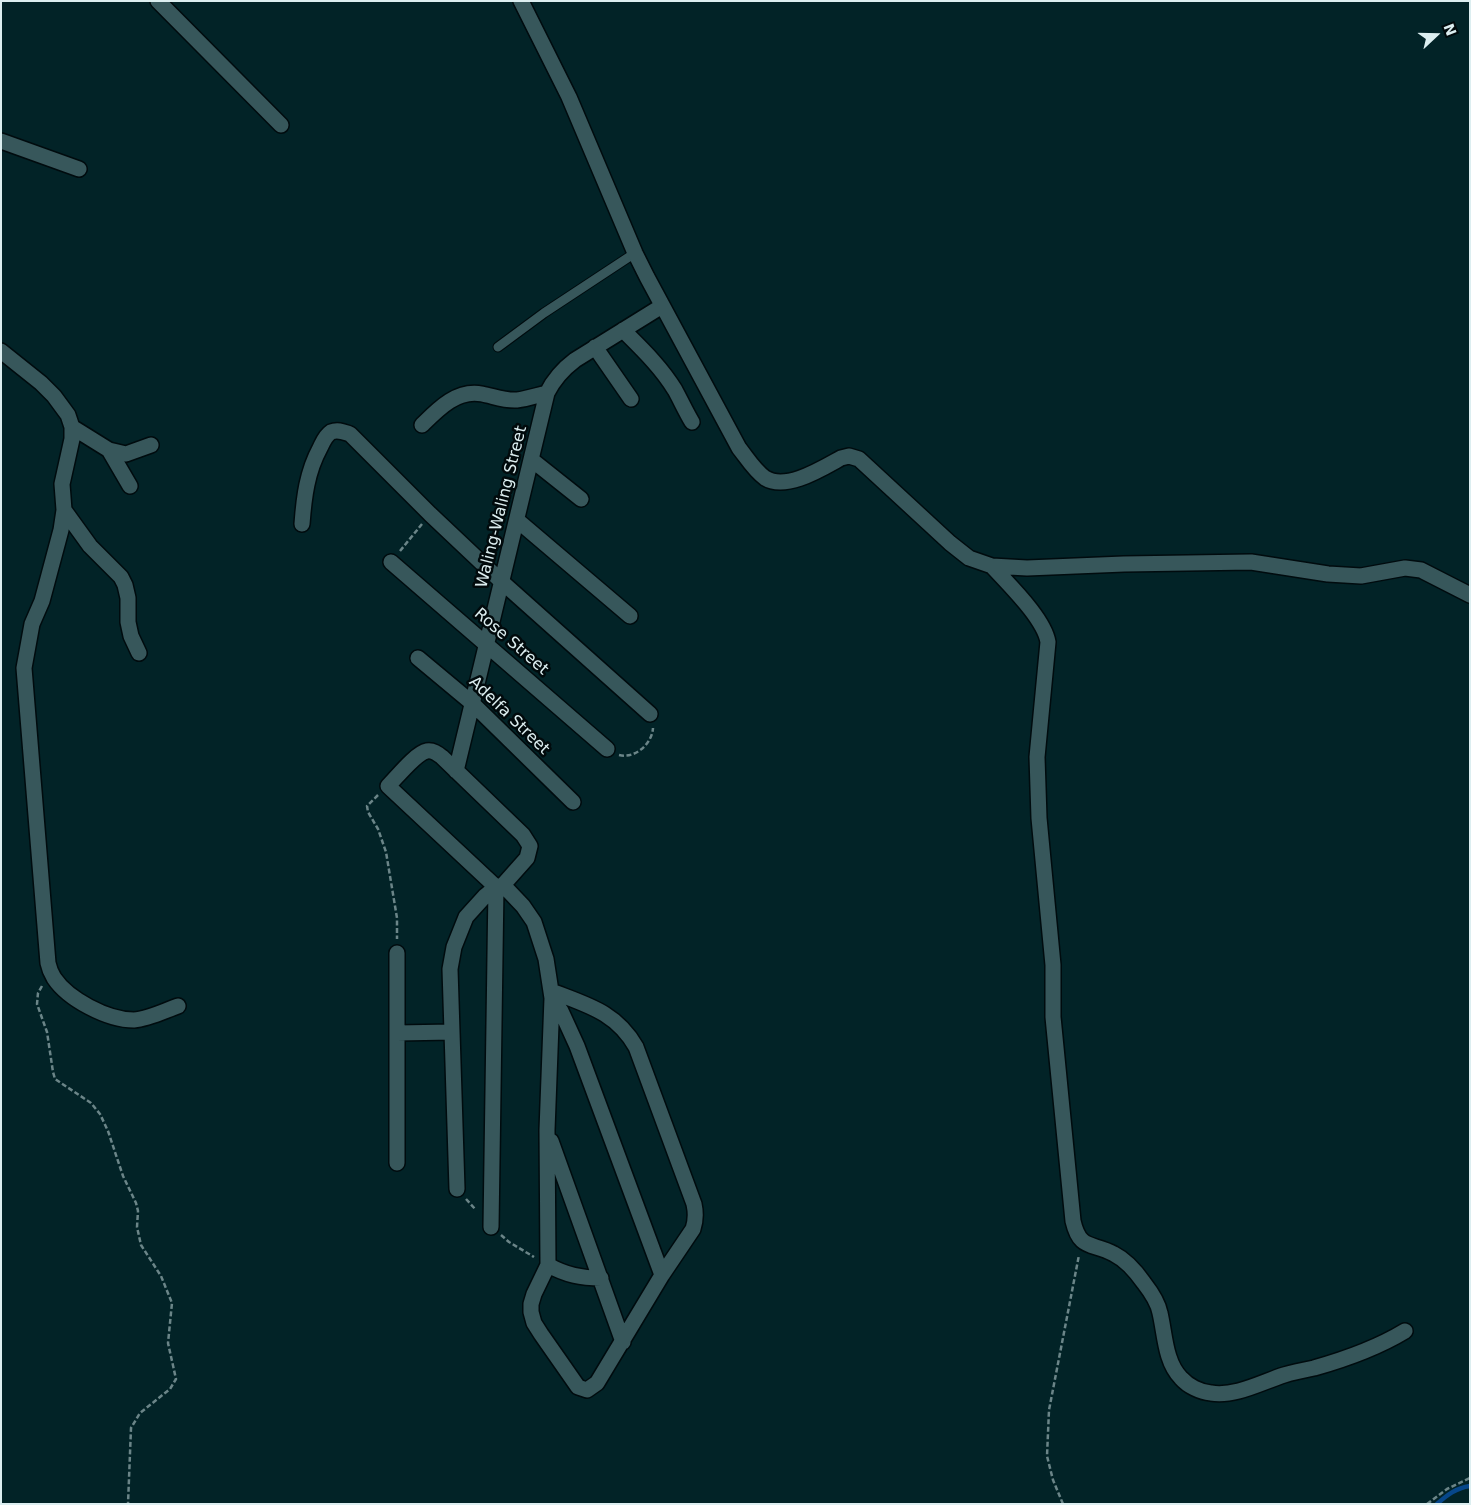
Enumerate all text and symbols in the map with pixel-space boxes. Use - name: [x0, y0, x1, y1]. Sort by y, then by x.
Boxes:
- north arrow: [1411, 10, 1461, 60]
- text: N: [1440, 21, 1460, 38]
- street label: Waling-Waling Street: [473, 424, 531, 590]
- street label: Rose Street: [470, 605, 552, 679]
- street label: Adelfa Street: [465, 673, 553, 759]

